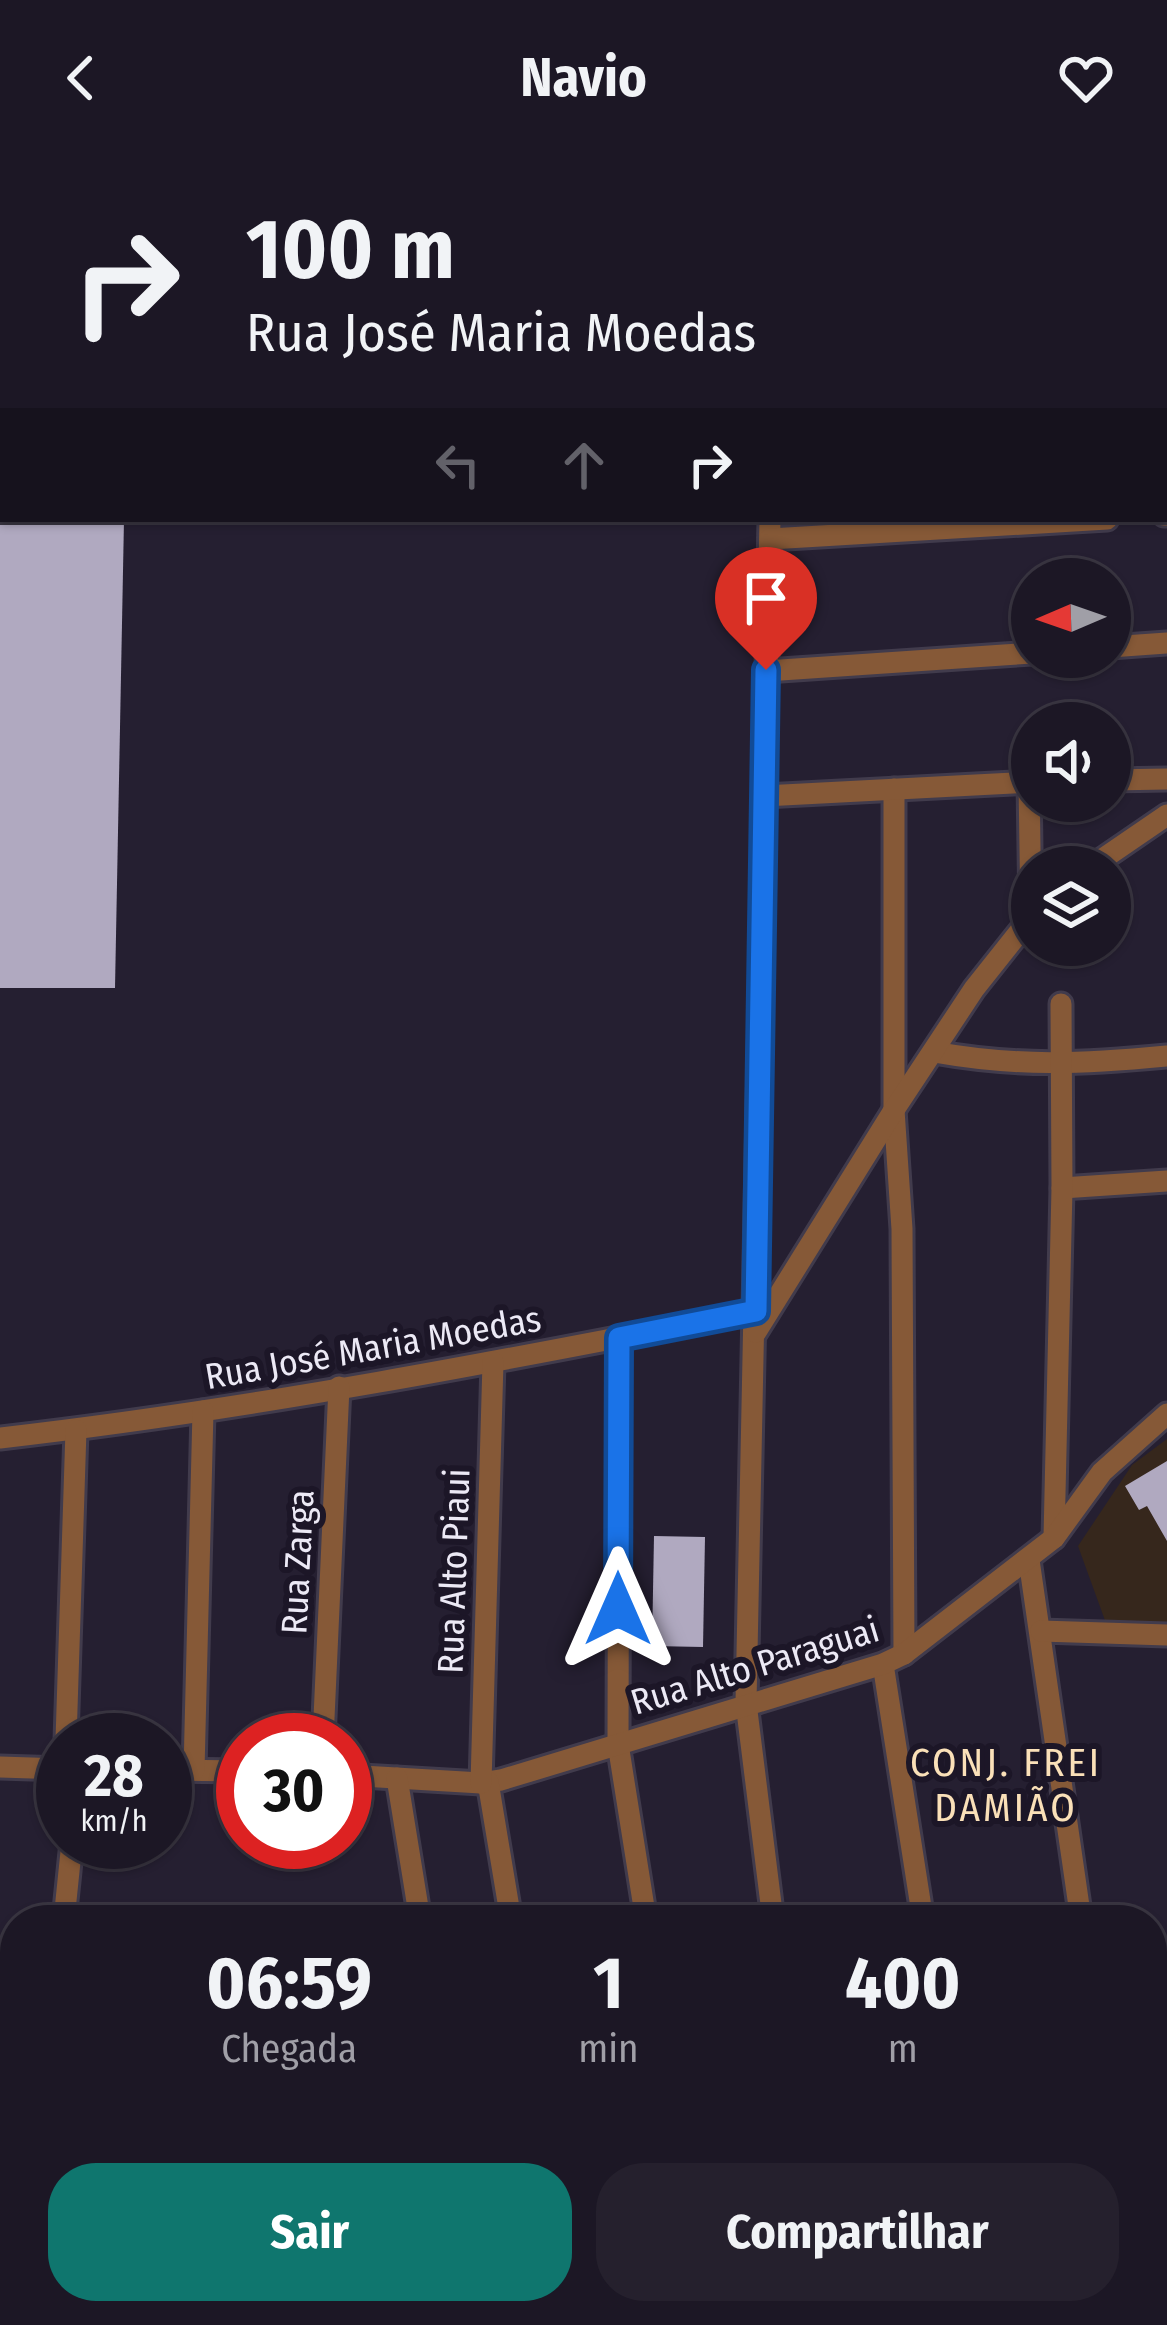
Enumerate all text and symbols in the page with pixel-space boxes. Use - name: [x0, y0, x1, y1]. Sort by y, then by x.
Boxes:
- icon: back: [48, 45, 114, 111]
- icon: heart: [1053, 45, 1119, 111]
- text: Navio: [520, 46, 647, 110]
- text: 100 m: [246, 199, 455, 300]
- icon: right: [48, 204, 204, 360]
- text: Rua José Maria Moedas: [246, 301, 756, 365]
- icon: left: [425, 432, 491, 498]
- icon: ahead: [551, 432, 617, 498]
- icon: right: [677, 432, 743, 498]
- pin: [715, 547, 817, 670]
- north arrow: [1011, 558, 1131, 678]
- map controls: [1011, 558, 1131, 966]
- icon: arrive: [733, 565, 799, 631]
- button: sound: [1011, 702, 1131, 822]
- button: layers: [1011, 846, 1131, 966]
- street label: Rua José Maria Moedas: [202, 1297, 544, 1399]
- street label: Rua Alto Piaui: [428, 1468, 480, 1674]
- street label: Rua Zarga: [272, 1489, 324, 1635]
- position arrow: [555, 1546, 681, 1672]
- street label: Rua Alto Paraguai: [626, 1607, 884, 1725]
- speed limit sign: 30: [216, 1713, 372, 1869]
- text: 28: [84, 1740, 144, 1812]
- district label: CONJ. FREI DAMIÃO: [910, 1740, 1102, 1831]
- text: km/h: [81, 1803, 147, 1839]
- text: 06:59: [206, 1941, 372, 2027]
- text: 1: [593, 1941, 624, 2027]
- text: 400: [845, 1941, 961, 2027]
- text: Chegada: [221, 2026, 357, 2072]
- text: min: [578, 2026, 639, 2072]
- text: m: [888, 2026, 918, 2072]
- button: Sair: [48, 2163, 572, 2301]
- button: Compartilhar: [596, 2163, 1119, 2301]

